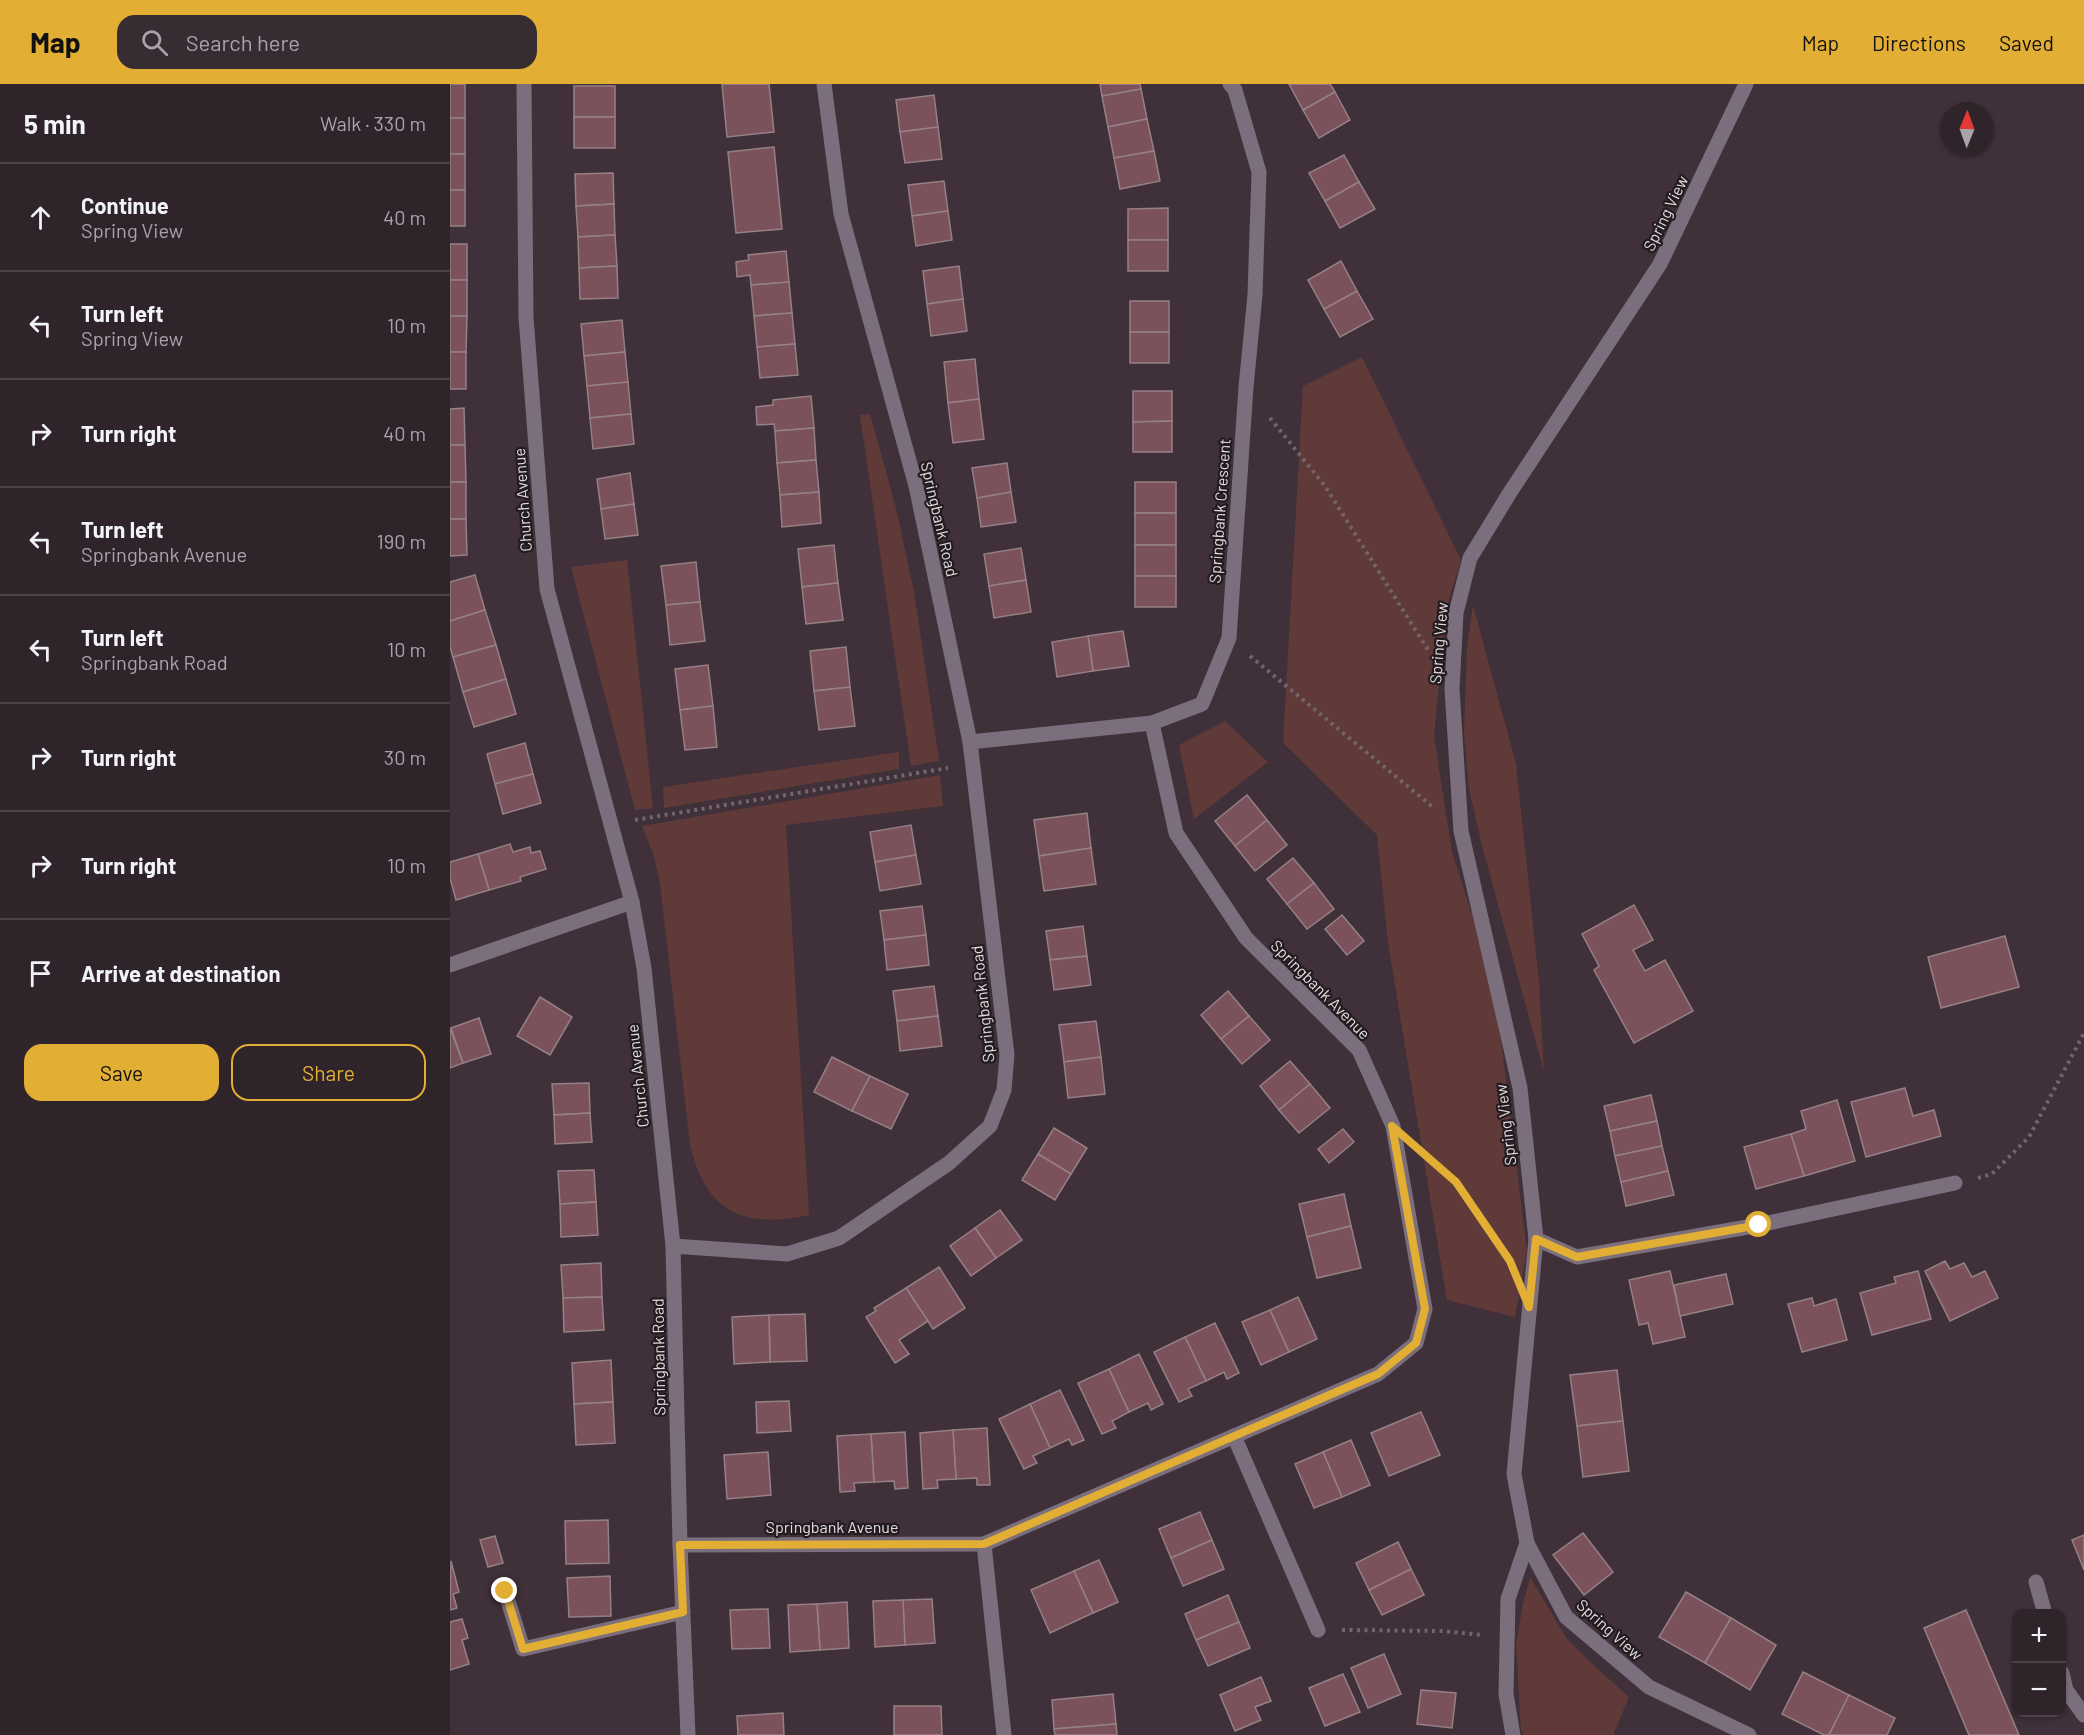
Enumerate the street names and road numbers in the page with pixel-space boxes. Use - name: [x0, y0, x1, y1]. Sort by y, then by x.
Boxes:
- street label: Spring View: [1639, 172, 1692, 254]
- street label: Springbank Crescent: [1204, 438, 1234, 584]
- street label: Church Avenue: [509, 448, 535, 552]
- street label: Springbank Road: [918, 460, 962, 578]
- street label: Spring View: [1425, 601, 1451, 685]
- street label: Springbank Avenue: [1267, 935, 1375, 1043]
- street label: Springbank Road: [966, 945, 998, 1063]
- street label: Church Avenue: [622, 1023, 652, 1129]
- street label: Spring View: [1491, 1083, 1519, 1167]
- street label: Springbank Road: [647, 1298, 669, 1416]
- street label: Springbank Avenue: [766, 1517, 898, 1536]
- street label: Spring View: [1573, 1595, 1647, 1664]

